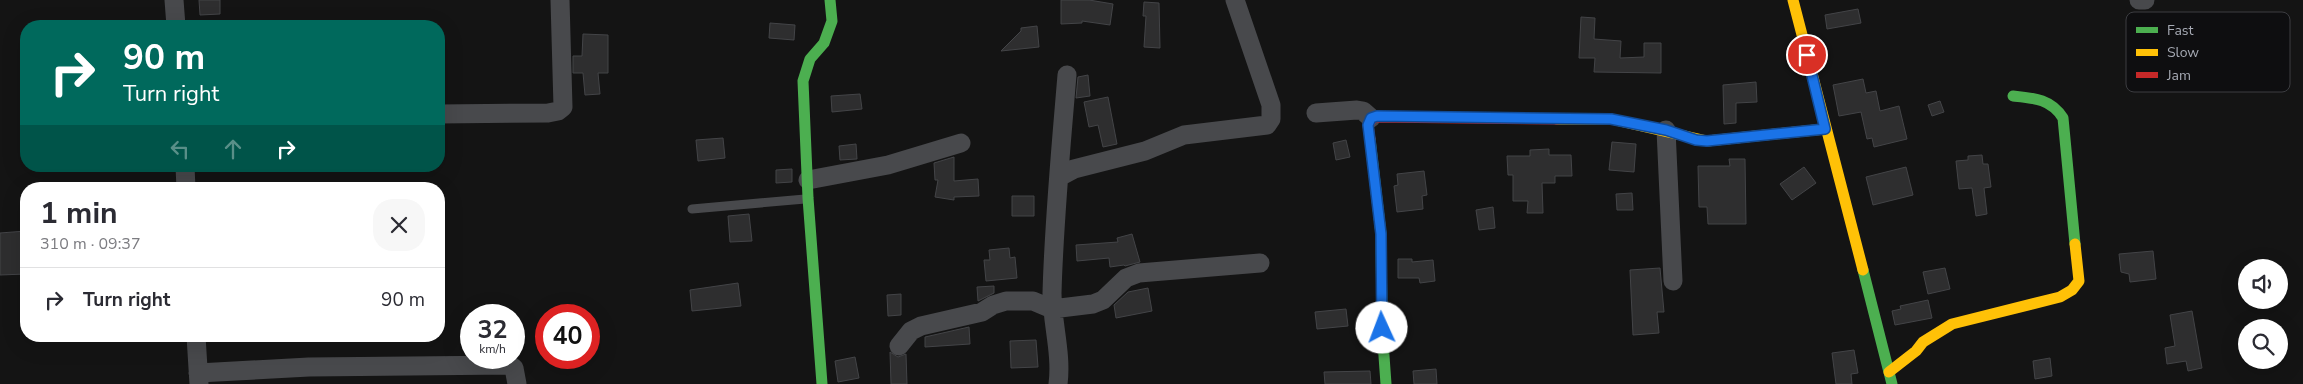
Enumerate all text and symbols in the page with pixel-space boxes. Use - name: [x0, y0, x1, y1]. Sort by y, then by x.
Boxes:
- legend: [2126, 12, 2290, 92]
- text: Fast: [2167, 21, 2193, 40]
- text: 90 m: [123, 34, 205, 81]
- pin: [1786, 34, 1828, 76]
- icon: right: [40, 40, 105, 105]
- icon: arrive: [1793, 41, 1821, 69]
- text: Slow: [2167, 43, 2199, 62]
- text: Jam: [2166, 66, 2191, 85]
- text: Turn right: [123, 79, 219, 109]
- icon: left: [166, 135, 194, 163]
- icon: ahead: [219, 135, 247, 163]
- icon: right: [272, 135, 300, 163]
- text: 1 min: [40, 193, 118, 234]
- button: close: [373, 199, 425, 251]
- text: 310 m · 09:37: [40, 233, 141, 255]
- map controls: [2238, 259, 2288, 369]
- button: sound: [2238, 259, 2288, 309]
- icon: right: [40, 286, 68, 314]
- text: Turn right: [83, 287, 170, 313]
- text: 90 m: [381, 287, 425, 313]
- position arrow: [1355, 301, 1407, 353]
- speed limit sign: 40: [535, 304, 600, 369]
- text: 32: [477, 313, 508, 347]
- button: search: [2238, 319, 2288, 369]
- text: km/h: [479, 341, 506, 357]

